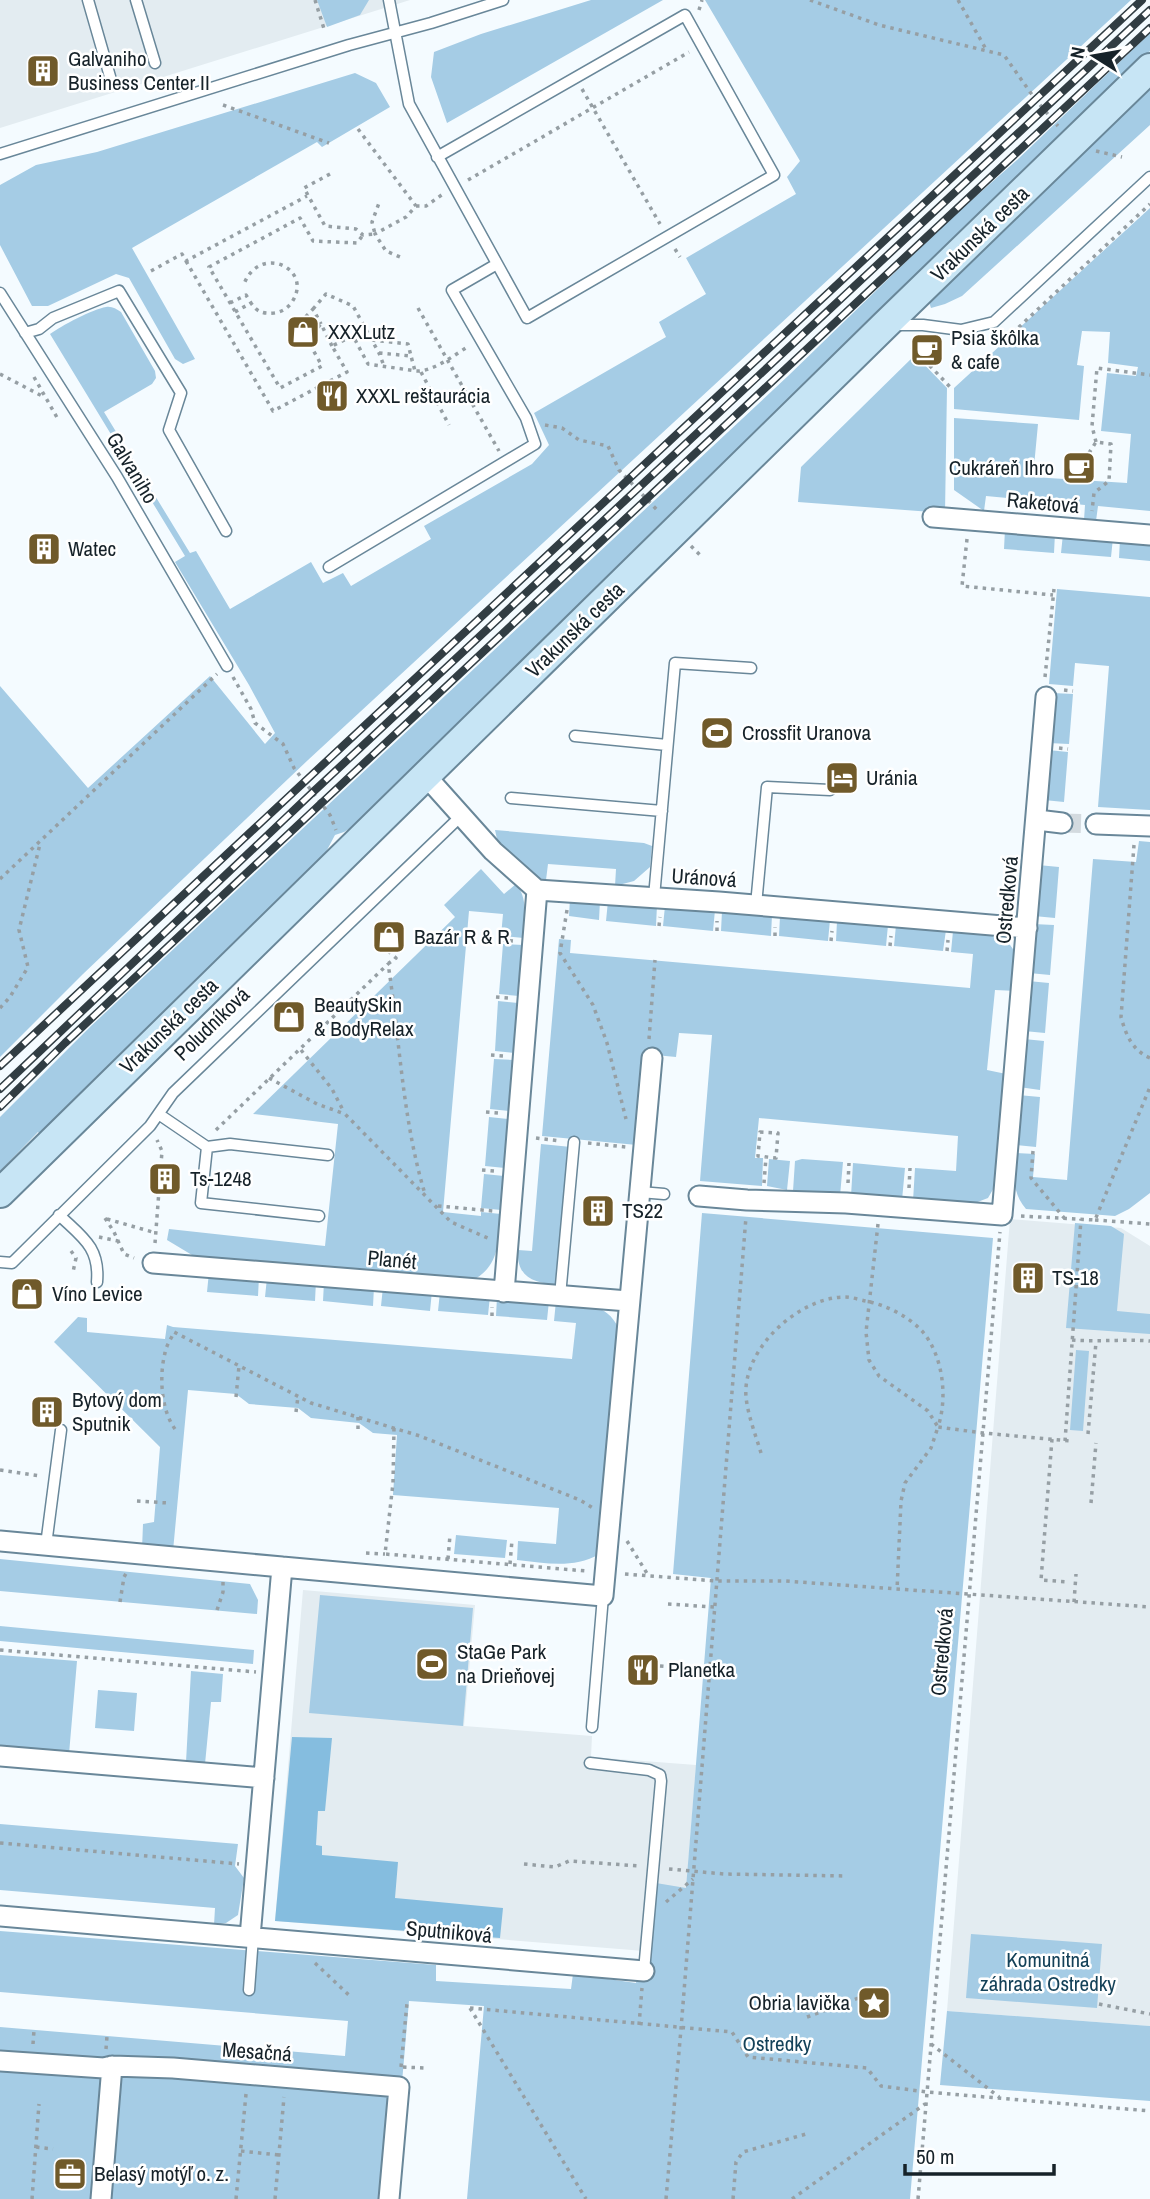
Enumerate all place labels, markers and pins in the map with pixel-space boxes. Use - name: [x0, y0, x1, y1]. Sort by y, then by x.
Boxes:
- place label: Galvaniho Business Center II: [68, 44, 210, 97]
- building icon: Galvaniho Business Center II: [24, 52, 62, 90]
- shop icon: XXXLutz: [284, 313, 322, 351]
- place label: XXXLutz: [328, 317, 395, 346]
- place label: Psia škôlka & cafe: [951, 323, 1039, 376]
- cafe icon: Psia škôlka & cafe: [908, 331, 946, 369]
- restaurant icon: XXXL reštaurácia: [313, 377, 351, 415]
- place label: XXXL reštaurácia: [356, 381, 491, 410]
- cafe icon: Cukráreň Ihro: [1060, 449, 1098, 487]
- place label: Cukráreň Ihro: [949, 453, 1054, 482]
- building icon: Watec: [25, 530, 63, 568]
- place label: Watec: [68, 534, 116, 563]
- sports icon: Crossfit Uranova: [698, 714, 736, 752]
- place label: Crossfit Uranova: [742, 718, 872, 747]
- hotel icon: Uránia: [823, 759, 861, 797]
- place label: Uránia: [866, 763, 918, 792]
- shop icon: Bazár R & R: [370, 918, 408, 956]
- place label: Bazár R & R: [414, 922, 510, 951]
- place label: BeautySkin & BodyRelax: [314, 990, 414, 1043]
- shop icon: BeautySkin & BodyRelax: [270, 998, 308, 1036]
- building icon: Ts-1248: [146, 1160, 184, 1198]
- place label: Ts-1248: [190, 1164, 252, 1193]
- building icon: TS22: [579, 1192, 617, 1230]
- place label: TS22: [622, 1196, 663, 1225]
- building icon: TS-18: [1009, 1259, 1047, 1297]
- place label: TS-18: [1052, 1263, 1099, 1292]
- shop icon: Víno Levice: [8, 1275, 46, 1313]
- place label: Víno Levice: [52, 1279, 143, 1308]
- place label: Bytový dom Sputnik: [72, 1385, 162, 1438]
- building icon: Bytový dom Sputnik: [28, 1393, 66, 1431]
- place label: StaGe Park na Drieňovej: [457, 1637, 555, 1690]
- sports icon: StaGe Park na Drieňovej: [413, 1645, 451, 1683]
- restaurant icon: Planetka: [624, 1651, 662, 1689]
- place label: Planetka: [668, 1655, 735, 1684]
- place icon: Obria lavička: [855, 1984, 893, 2022]
- place label: Obria lavička: [749, 1988, 850, 2017]
- office icon: Belasý motýľ o. z.: [51, 2155, 89, 2193]
- place label: Belasý motýľ o. z.: [94, 2159, 229, 2188]

